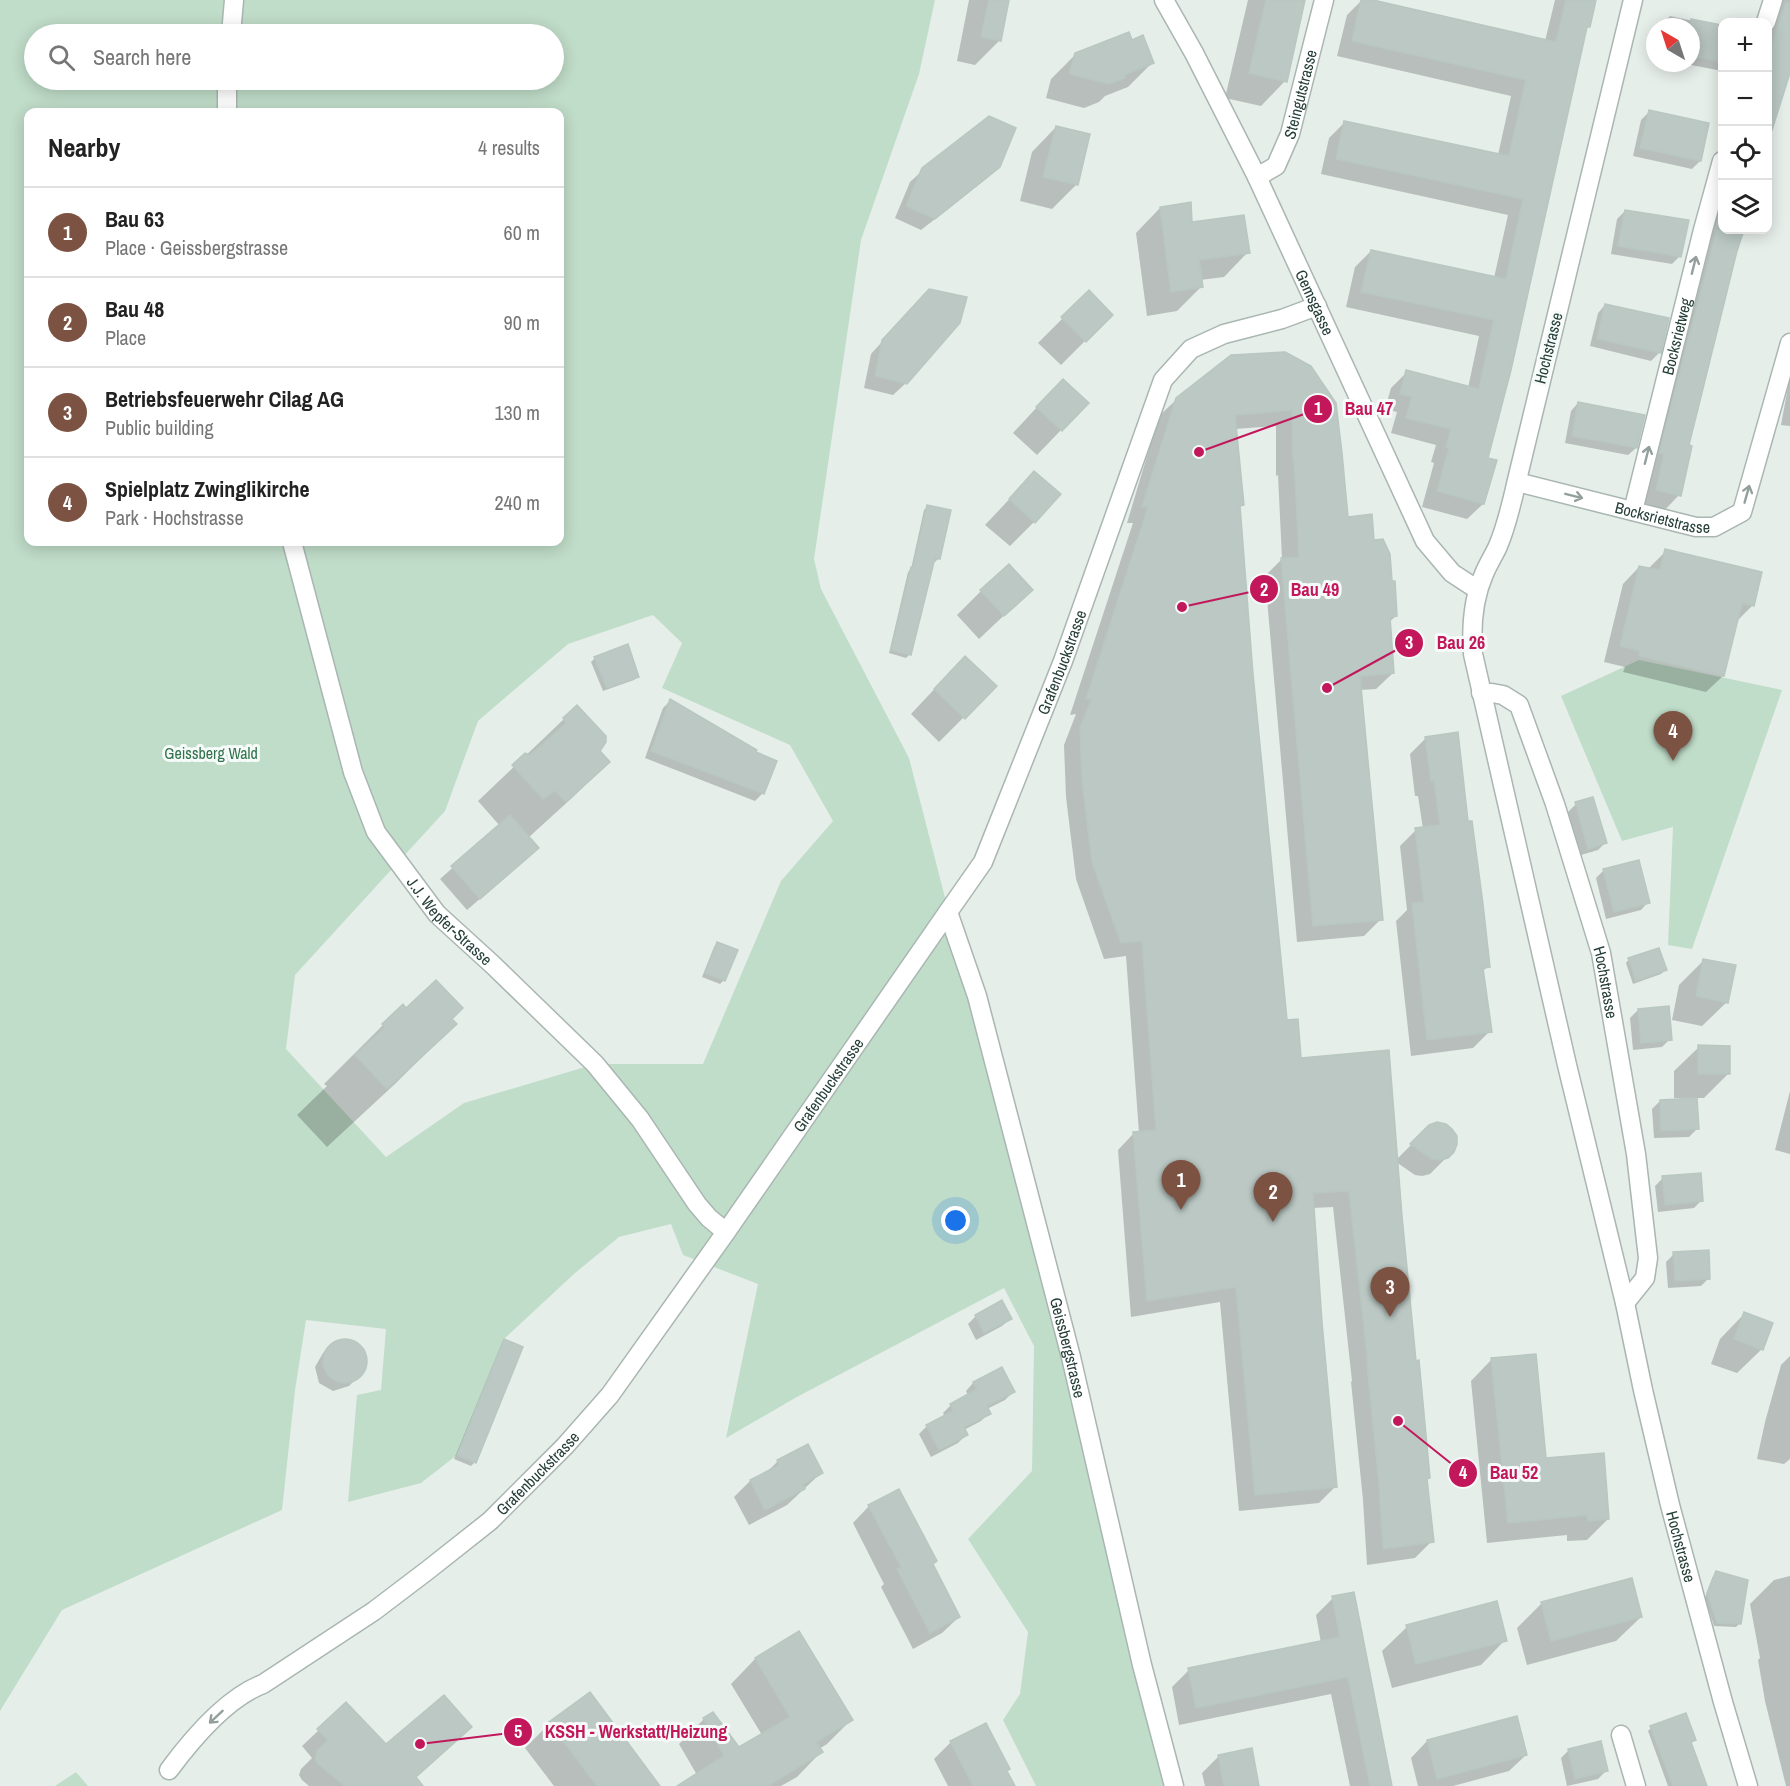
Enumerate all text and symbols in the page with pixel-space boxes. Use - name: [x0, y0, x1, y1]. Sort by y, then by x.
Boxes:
- north arrow: [1646, 18, 1700, 72]
- map controls: [1718, 18, 1772, 234]
- button: +: [1718, 18, 1772, 72]
- search box: [24, 24, 564, 90]
- icon: search: [45, 41, 78, 74]
- text: Search here: [93, 42, 191, 72]
- street label: Steingutstrasse: [1278, 47, 1322, 143]
- button: −: [1718, 72, 1772, 126]
- button: locate: [1718, 126, 1772, 180]
- text: Nearby: [48, 130, 120, 165]
- text: 4 results: [478, 134, 540, 161]
- button: layers: [1718, 180, 1772, 234]
- text: Bau 63: [105, 204, 164, 234]
- text: 1: [63, 219, 72, 246]
- text: 60 m: [504, 219, 540, 246]
- text: Place · Geissbergstrasse: [105, 234, 288, 261]
- one-way arrow: [1689, 256, 1701, 275]
- street label: Gemsgasse: [1290, 266, 1339, 339]
- text: Bau 48: [105, 294, 164, 324]
- street label: Bocksrietweg: [1656, 295, 1697, 377]
- text: 2: [63, 309, 72, 336]
- text: 90 m: [504, 309, 540, 336]
- street label: Hochstrasse: [1529, 310, 1567, 386]
- text: Place: [105, 324, 146, 351]
- text: Betriebsfeuerwehr Cilag AG: [105, 384, 344, 414]
- callout: Bau 47: [1303, 391, 1405, 427]
- text: 1: [1314, 396, 1323, 421]
- text: Bau 47: [1345, 396, 1393, 421]
- text: 3: [63, 399, 72, 426]
- text: 130 m: [494, 399, 540, 426]
- text: Public building: [105, 414, 214, 441]
- one-way arrow: [1642, 445, 1654, 464]
- text: Spielplatz Zwinglikirche: [105, 474, 310, 504]
- one-way arrow: [1742, 485, 1753, 504]
- text: 4: [63, 489, 72, 516]
- text: 240 m: [494, 489, 540, 516]
- one-way arrow: [1564, 491, 1583, 503]
- street label: Bocksrietstrasse: [1613, 496, 1710, 538]
- text: Park · Hochstrasse: [105, 504, 244, 531]
- callout: Bau 49: [1249, 571, 1351, 607]
- text: 2: [1260, 577, 1268, 602]
- text: Bau 49: [1291, 577, 1339, 602]
- street label: Grafenbuckstrasse: [1032, 607, 1091, 718]
- callout: Bau 26: [1394, 625, 1497, 661]
- text: 3: [1405, 630, 1413, 655]
- text: Bau 26: [1437, 630, 1485, 655]
- pin: 4: [1654, 712, 1692, 761]
- park label: Geissberg Wald: [164, 742, 258, 764]
- street label: J.J. Wepfer-Strasse: [402, 872, 497, 970]
- street label: Hochstrasse: [1588, 943, 1623, 1020]
- street label: Grafenbuckstrasse: [788, 1033, 869, 1136]
- pin: 1: [1162, 1160, 1200, 1210]
- pin: 2: [1254, 1172, 1292, 1222]
- your location: [941, 1206, 970, 1235]
- pin: 3: [1370, 1268, 1410, 1317]
- street label: Geissbergstrasse: [1045, 1295, 1091, 1400]
- street label: Grafenbuckstrasse: [491, 1426, 584, 1520]
- callout: Bau 52: [1448, 1455, 1550, 1491]
- text: 4: [1459, 1460, 1468, 1485]
- text: Bau 52: [1490, 1460, 1538, 1485]
- street label: Hochstrasse: [1661, 1508, 1701, 1585]
- one-way arrow: [208, 1710, 223, 1724]
- callout: KSSH - Werkstatt/Heizung: [503, 1714, 739, 1750]
- text: 5: [514, 1719, 522, 1744]
- text: KSSH - Werkstatt/Heizung: [545, 1719, 727, 1744]

